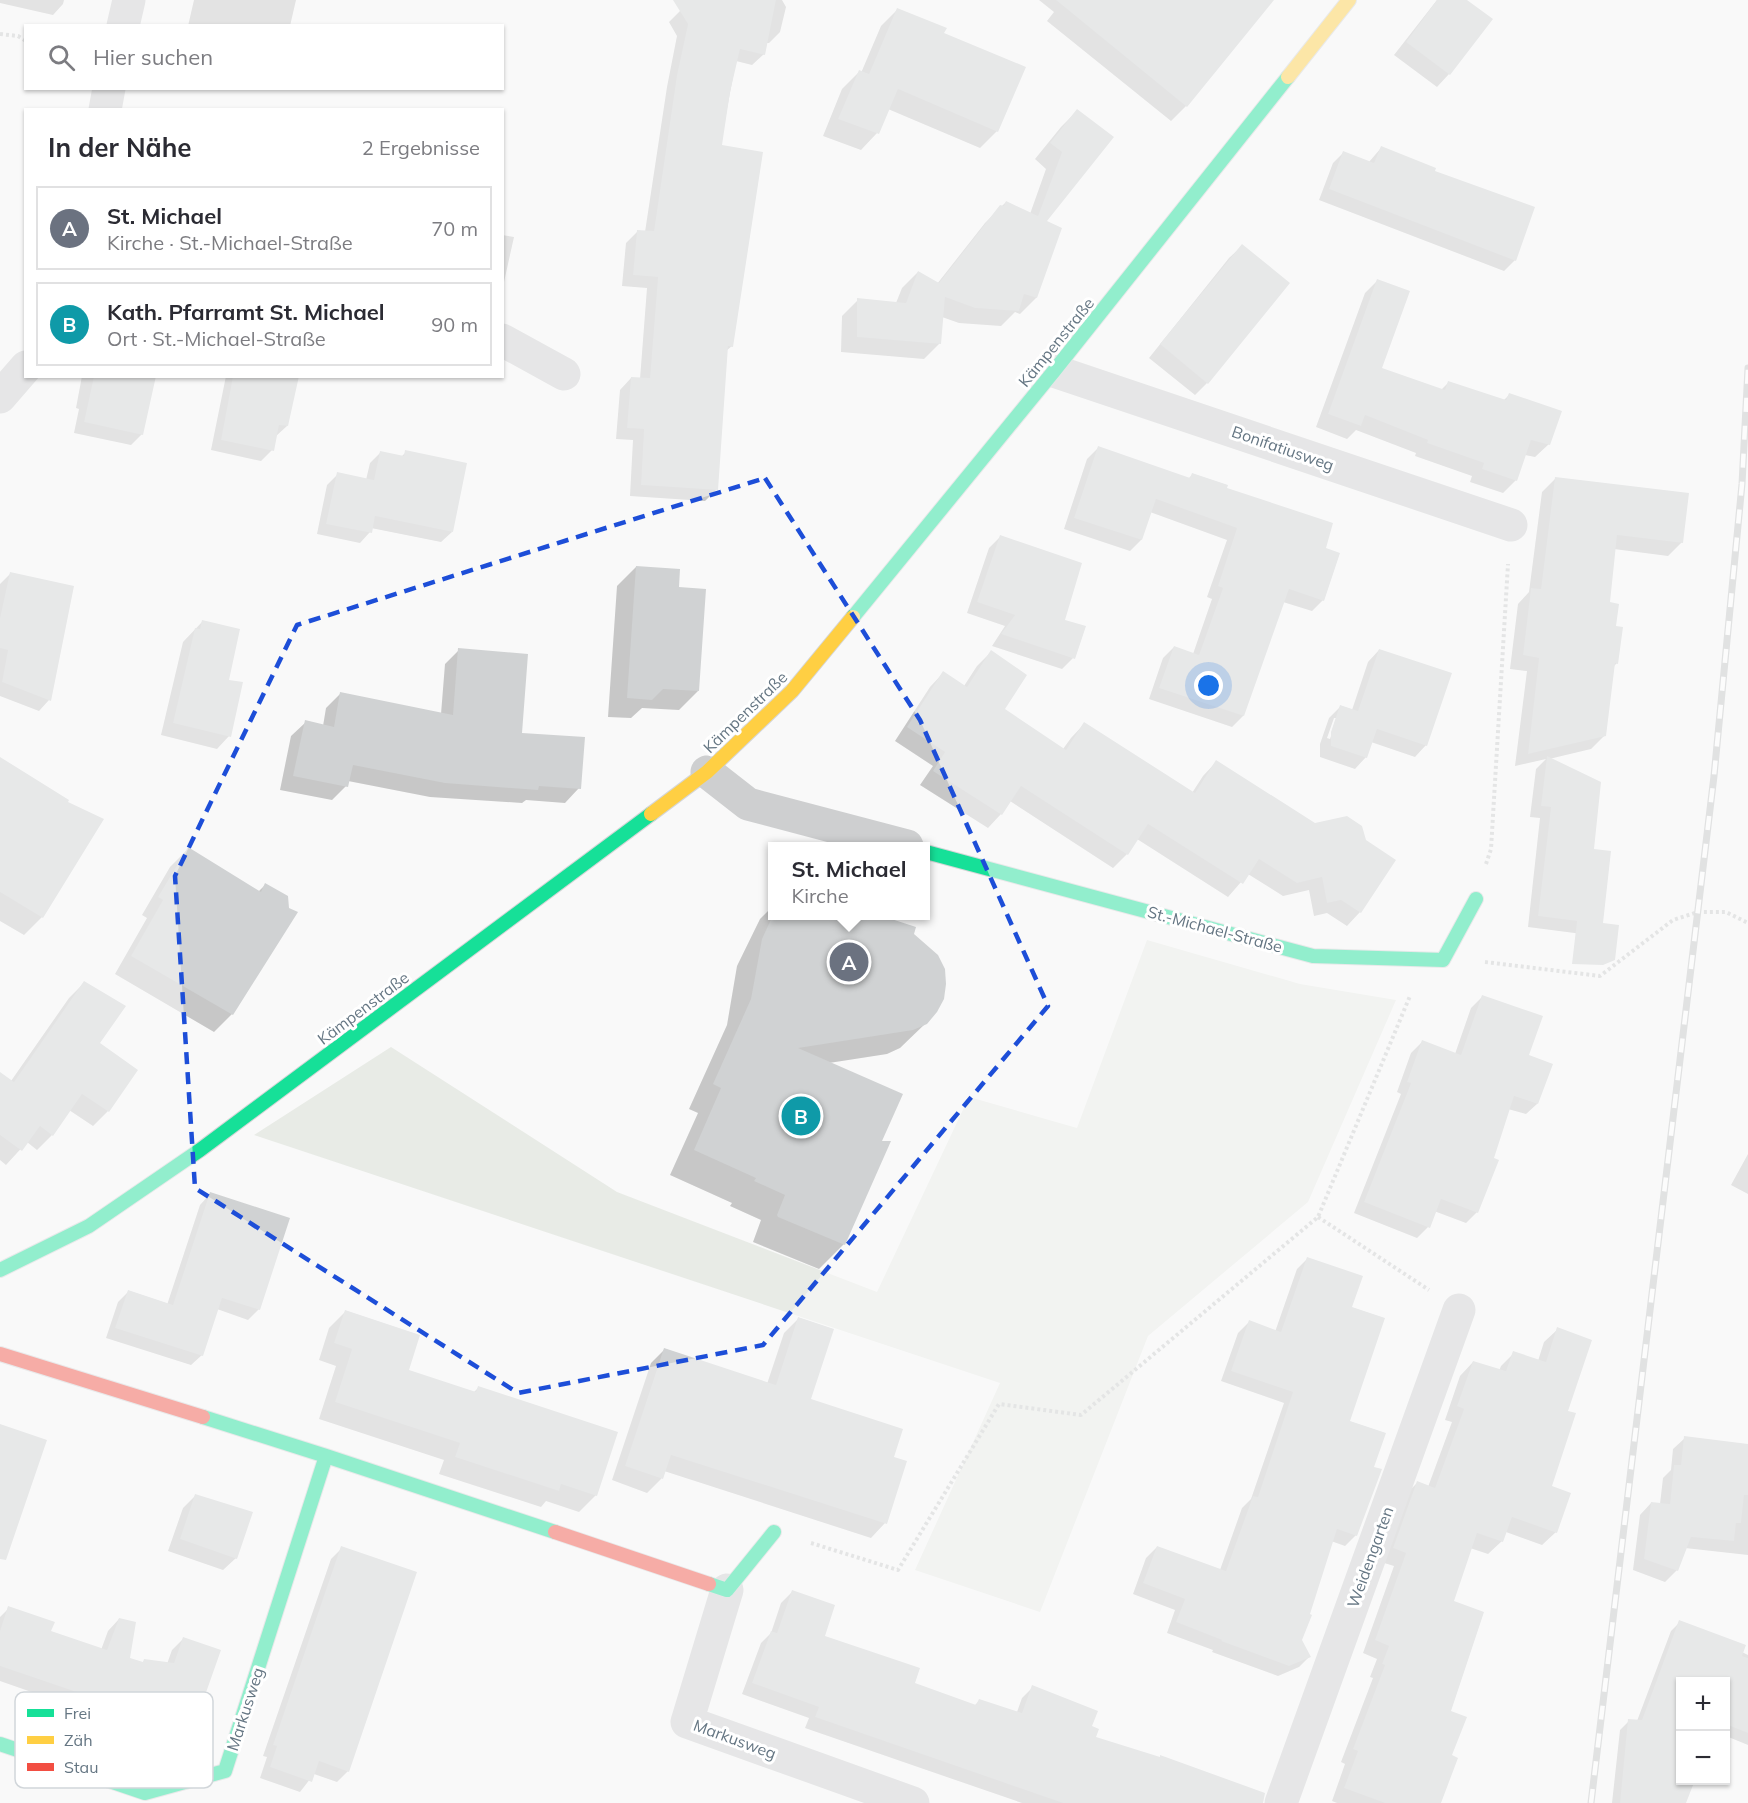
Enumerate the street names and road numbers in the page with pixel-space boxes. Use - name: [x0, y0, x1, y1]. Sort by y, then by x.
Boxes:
- street label: Kämpenstraße: [1014, 293, 1098, 391]
- street label: Bonifatiusweg: [1229, 421, 1337, 475]
- street label: Kämpenstraße: [699, 667, 791, 757]
- street label: St.-Michael-Straße: [1145, 901, 1285, 957]
- street label: Kämpenstraße: [313, 967, 413, 1049]
- street label: Weidengarten: [1342, 1504, 1398, 1610]
- street label: Markusweg: [222, 1665, 268, 1753]
- street label: Markusweg: [691, 1715, 779, 1763]

